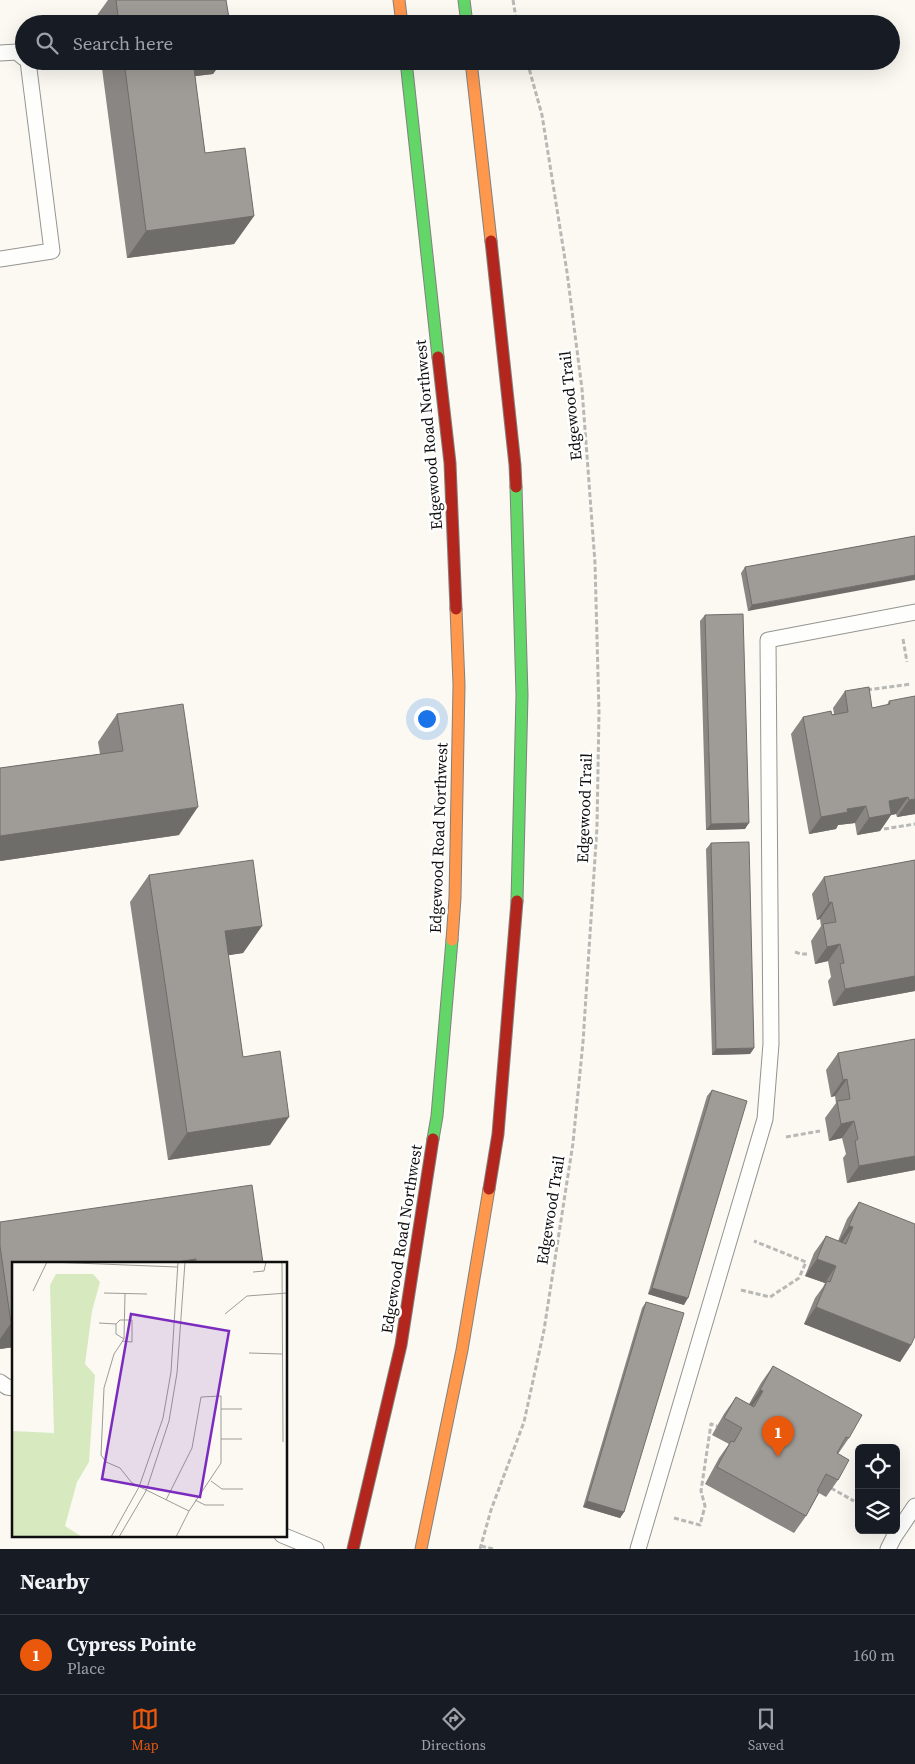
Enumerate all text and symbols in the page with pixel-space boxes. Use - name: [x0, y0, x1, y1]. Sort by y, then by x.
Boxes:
- search box: [15, 15, 900, 70]
- icon: search: [33, 29, 61, 57]
- text: Search here: [73, 30, 173, 56]
- street label: Edgewood Road Northwest: [409, 338, 447, 531]
- street label: Edgewood Trail: [553, 350, 587, 462]
- your location: [414, 706, 440, 732]
- street label: Edgewood Road Northwest: [424, 741, 452, 934]
- street label: Edgewood Trail: [571, 752, 597, 863]
- street label: Edgewood Road Northwest: [375, 1142, 427, 1335]
- street label: Edgewood Trail: [531, 1154, 570, 1266]
- inset map: [12, 1262, 288, 1536]
- pin: 1: [762, 1416, 794, 1457]
- map controls: [855, 1444, 900, 1534]
- button: locate: [855, 1444, 900, 1489]
- button: layers: [855, 1489, 900, 1534]
- text: Nearby: [20, 1567, 90, 1596]
- text: Cypress Pointe: [67, 1631, 196, 1657]
- text: 1: [32, 1644, 40, 1666]
- text: 160 m: [853, 1644, 895, 1666]
- text: Place: [67, 1657, 105, 1679]
- tab: Map: [131, 1705, 159, 1755]
- tab: Directions: [421, 1705, 486, 1755]
- tab: Saved: [748, 1705, 784, 1755]

